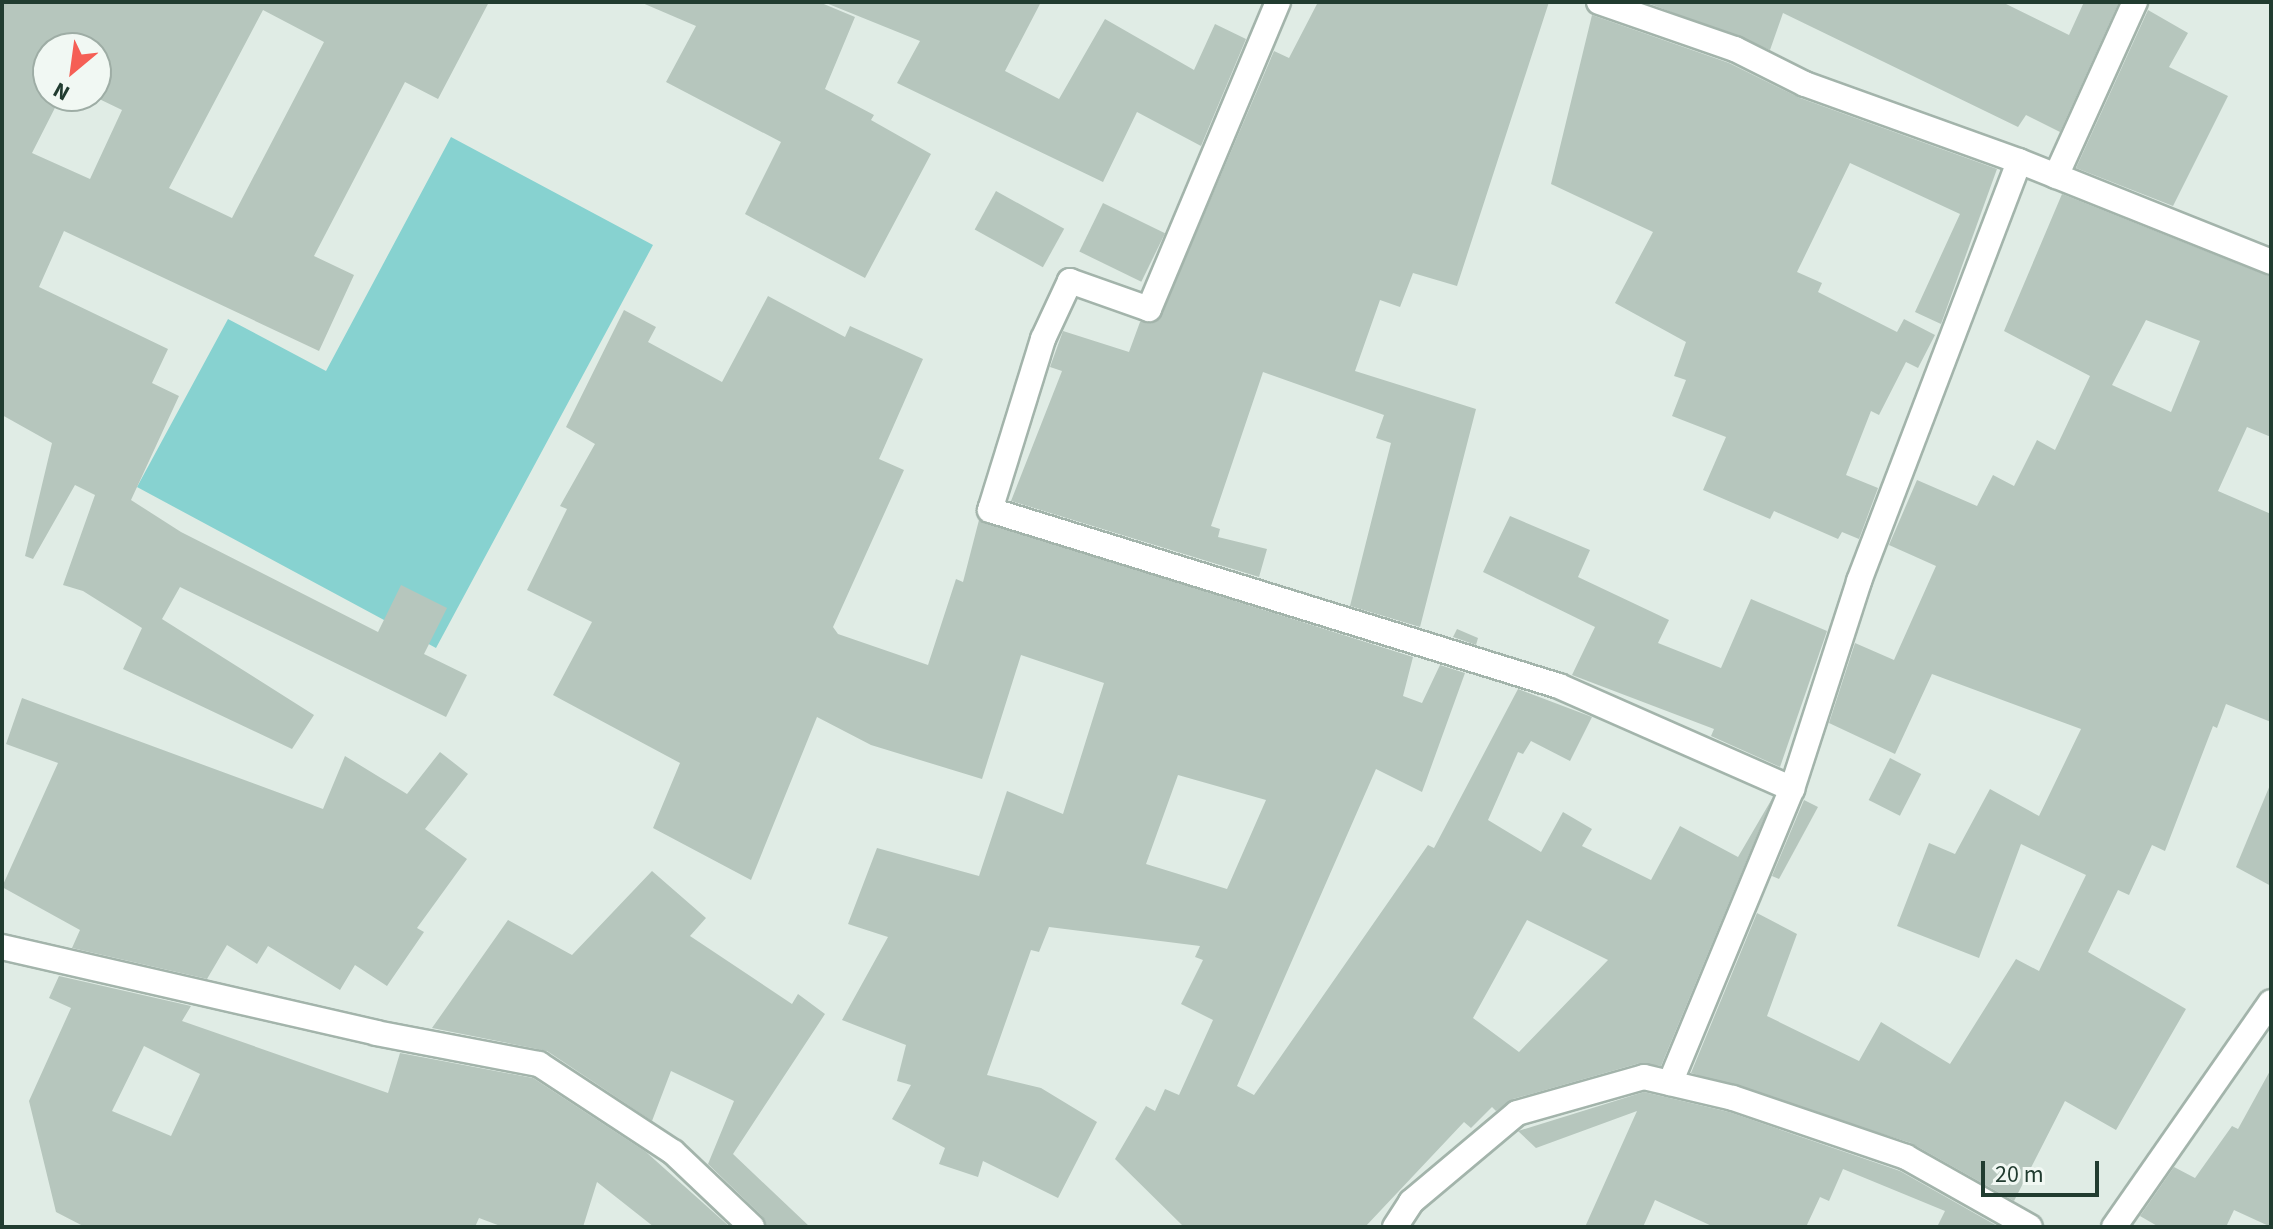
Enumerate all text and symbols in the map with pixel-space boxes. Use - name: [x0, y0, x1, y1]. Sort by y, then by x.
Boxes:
- north arrow: [32, 32, 112, 112]
- text: N: [47, 74, 76, 109]
- scale bar: [1985, 1145, 2103, 1195]
- text: 20 m: [1995, 1157, 2044, 1192]

